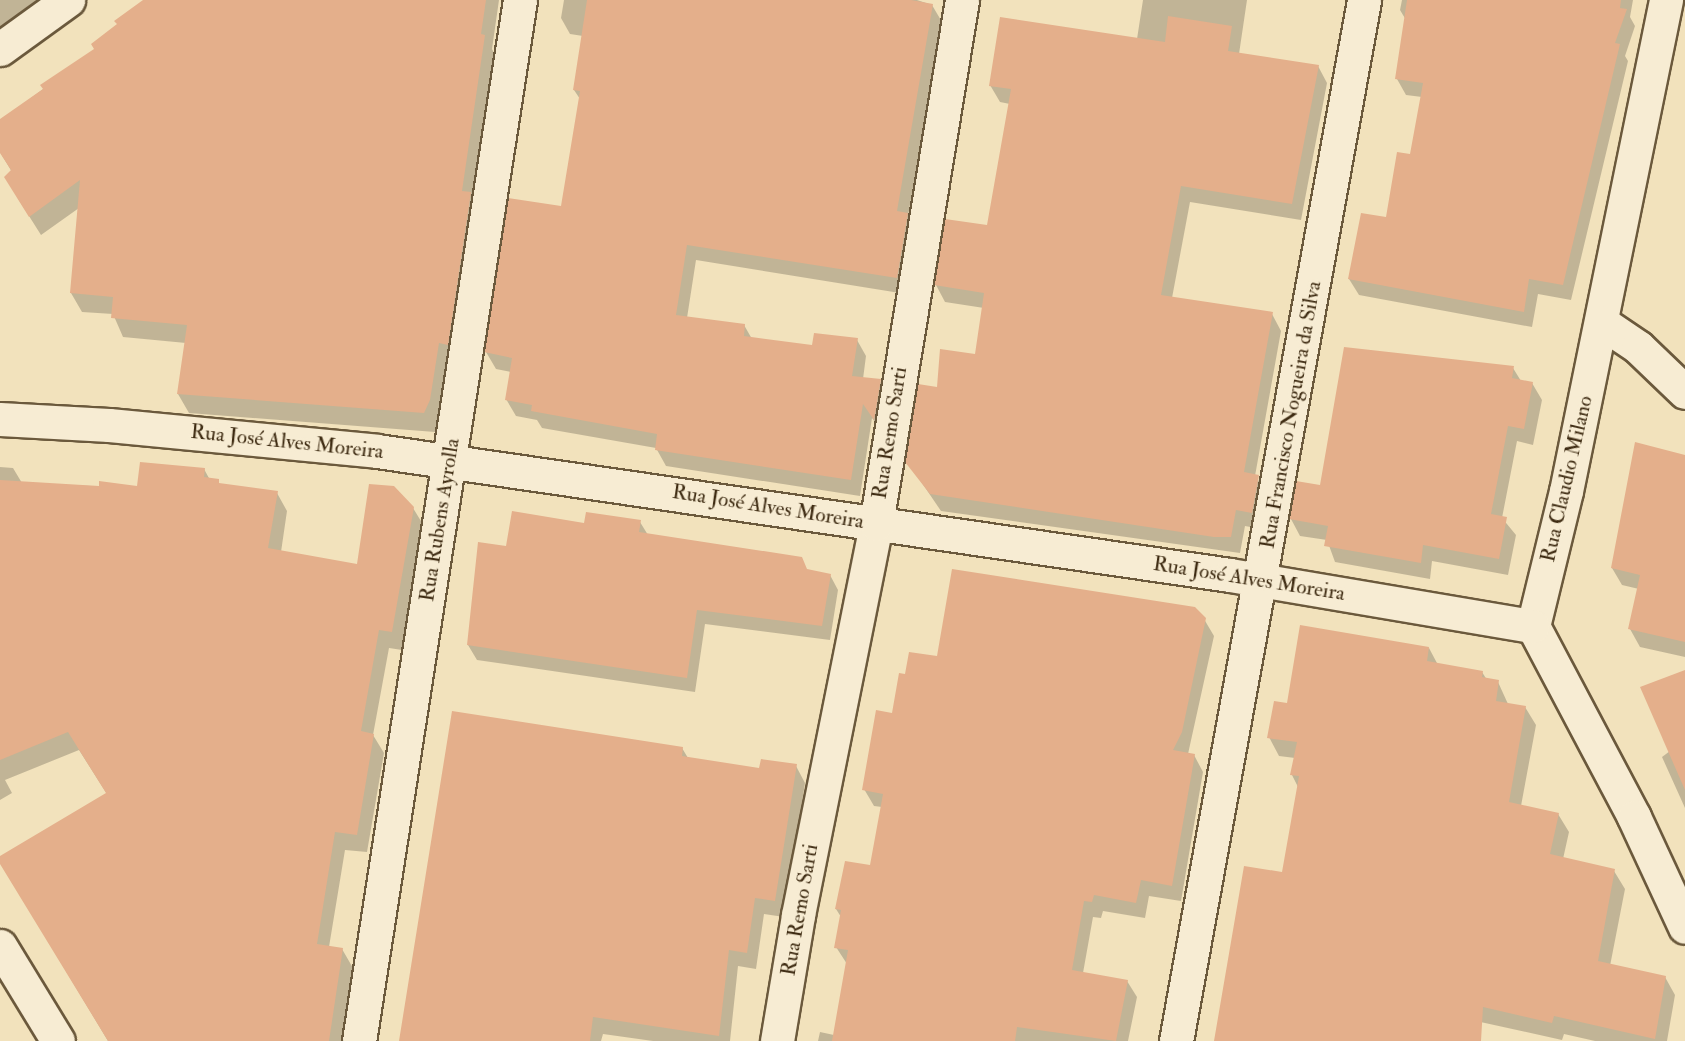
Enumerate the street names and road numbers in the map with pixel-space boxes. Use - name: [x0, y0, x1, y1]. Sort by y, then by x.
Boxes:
- street label: Rua Francisco Nogueira da Silva: [1255, 279, 1327, 551]
- street label: Rua Remo Sarti: [867, 365, 913, 501]
- street label: Rua Claudio Milano: [1536, 393, 1598, 565]
- street label: Rua José Alves Moreira: [189, 419, 385, 465]
- street label: Rua Rubens Ayrolla: [415, 436, 465, 604]
- street label: Rua José Alves Moreira: [670, 479, 866, 535]
- street label: Rua José Alves Moreira: [1151, 551, 1347, 607]
- street label: Rua Remo Sarti: [776, 842, 824, 978]

